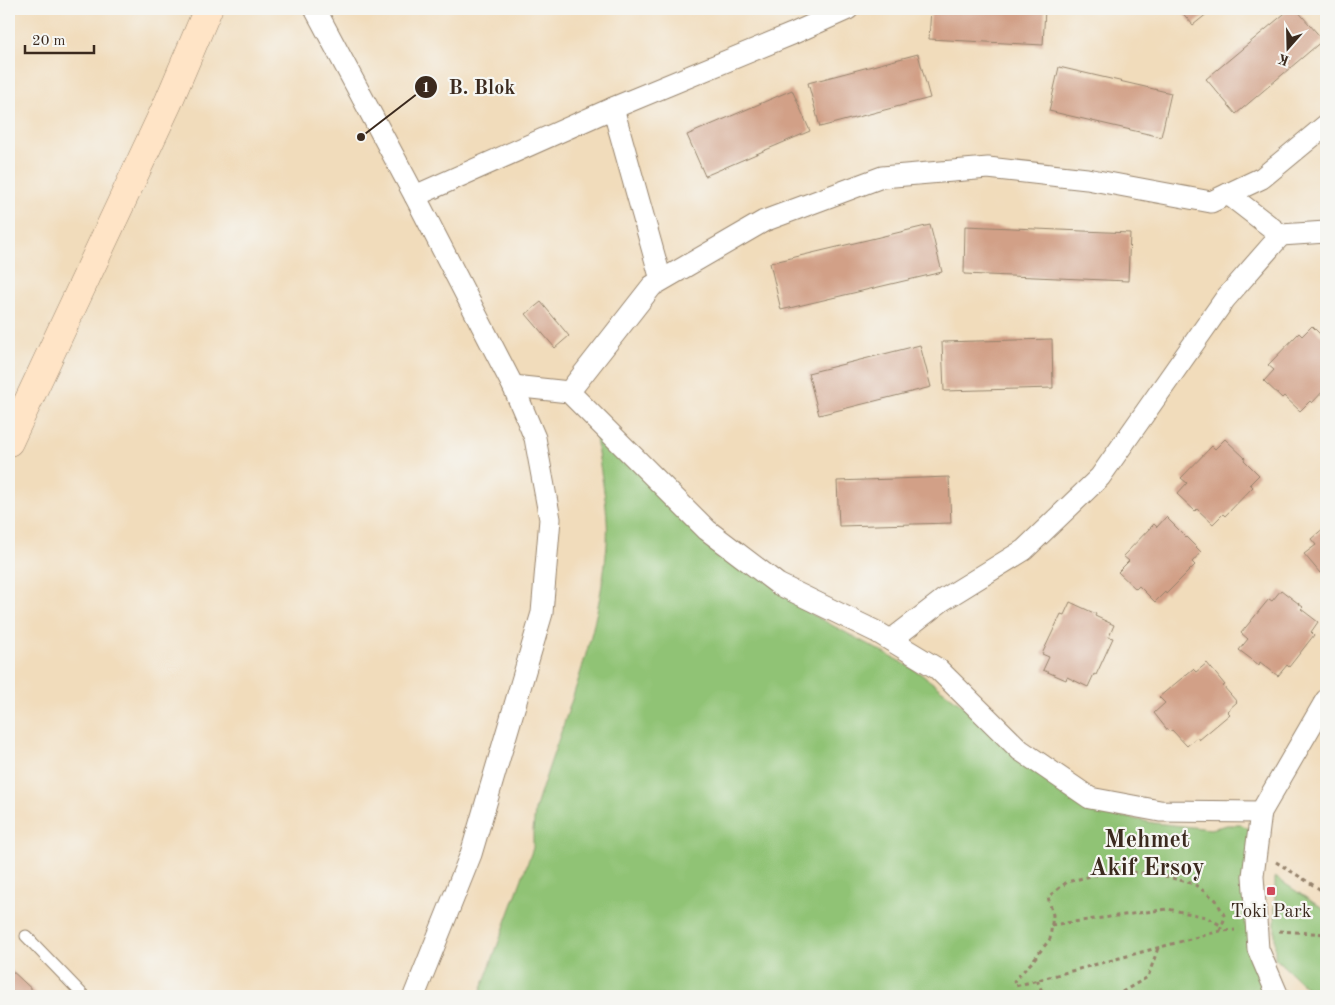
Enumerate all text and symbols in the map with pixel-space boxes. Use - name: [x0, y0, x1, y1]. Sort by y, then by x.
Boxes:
- scale bar: [25, 22, 94, 54]
- north arrow: [1262, 22, 1312, 72]
- text: 20 m: [32, 34, 66, 49]
- text: K: [1276, 51, 1291, 68]
- callout: B. Blok: [413, 69, 525, 104]
- text: B. Blok: [448, 79, 516, 99]
- text: 1: [422, 81, 430, 96]
- district label: Mehmet Akif Ersoy: [1089, 829, 1205, 881]
- marker: Toki Park: [1265, 885, 1277, 897]
- place label: Toki Park: [1230, 903, 1312, 922]

